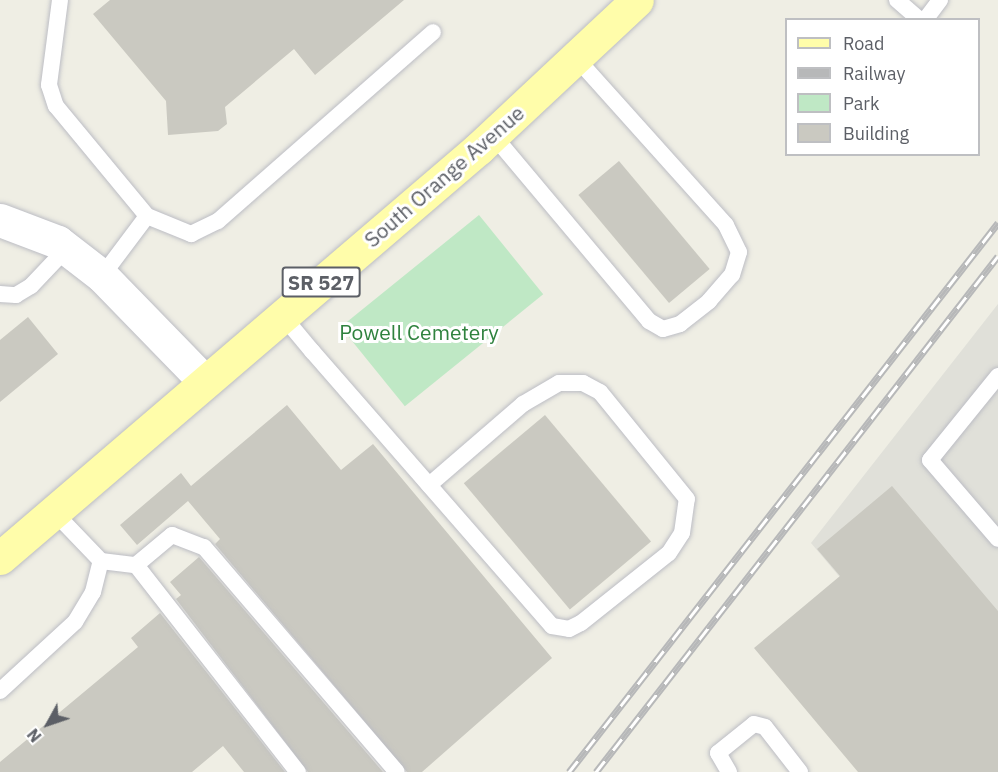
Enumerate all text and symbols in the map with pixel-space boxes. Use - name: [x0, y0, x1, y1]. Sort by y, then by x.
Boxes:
- legend: [785, 18, 980, 156]
- text: Road: [843, 32, 884, 55]
- text: Railway: [843, 62, 905, 85]
- text: Park: [843, 92, 879, 115]
- street label: South Orange Avenue: [359, 100, 529, 252]
- text: Building: [843, 122, 909, 145]
- road number: SR 527: [280, 265, 362, 299]
- park label: Powell Cemetery: [339, 319, 499, 345]
- north arrow: [18, 694, 78, 754]
- text: N: [23, 725, 46, 746]

